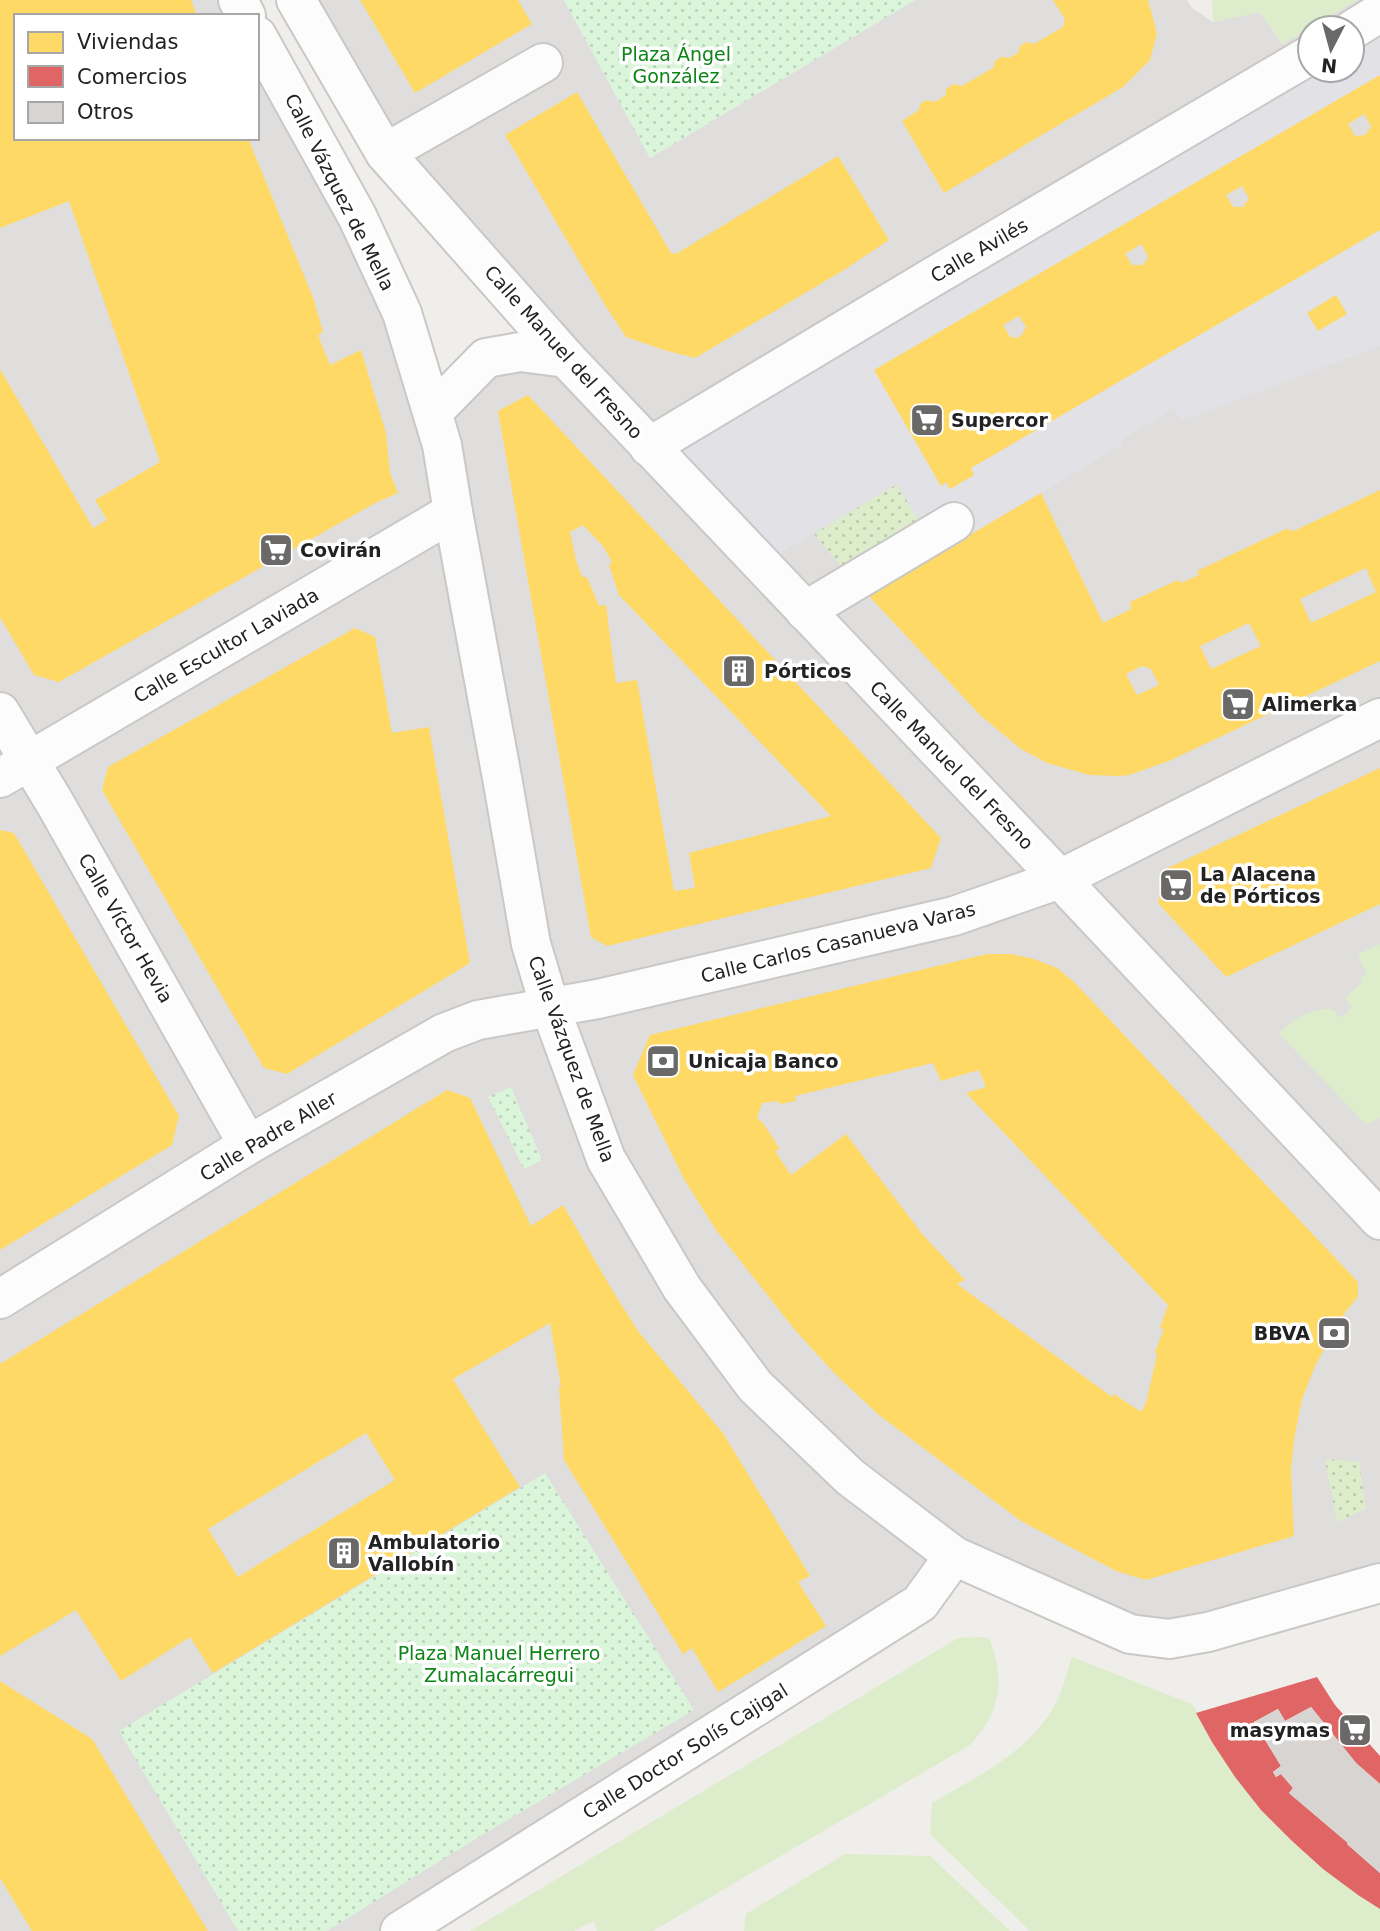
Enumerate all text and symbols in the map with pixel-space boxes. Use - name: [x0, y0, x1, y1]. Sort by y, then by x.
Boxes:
- legend: [14, 14, 259, 140]
- north arrow: [1296, 14, 1366, 84]
- text: Viviendas: [77, 30, 178, 54]
- park label: Plaza Ángel González: [621, 43, 731, 87]
- text: N: [1320, 54, 1338, 78]
- text: Comercios: [77, 65, 187, 89]
- street label: Calle Vázquez de Mella: [281, 90, 399, 294]
- text: Otros: [77, 100, 134, 124]
- street label: Calle Avilés: [927, 213, 1031, 287]
- street label: Calle Manuel del Fresno: [480, 261, 648, 443]
- supermarket icon: Supercor: [908, 401, 946, 439]
- place label: Supercor: [951, 409, 1048, 431]
- supermarket icon: Covirán: [257, 531, 295, 569]
- place label: Covirán: [300, 539, 382, 561]
- street label: Calle Escultor Laviada: [130, 583, 322, 707]
- building icon: Pórticos: [720, 652, 758, 690]
- place label: Pórticos: [764, 660, 852, 682]
- street label: Calle Manuel del Fresno: [866, 676, 1038, 854]
- supermarket icon: Alimerka: [1219, 685, 1257, 723]
- place label: Alimerka: [1262, 693, 1357, 715]
- street label: Calle Víctor Hevia: [74, 849, 178, 1007]
- place label: La Alacena de Pórticos: [1200, 863, 1321, 907]
- supermarket icon: La Alacena de Pórticos: [1157, 866, 1195, 904]
- street label: Calle Carlos Casanueva Varas: [698, 897, 978, 987]
- street label: Calle Vázquez de Mella: [524, 953, 620, 1165]
- bank icon: Unicaja Banco: [644, 1042, 682, 1080]
- place label: Unicaja Banco: [688, 1050, 839, 1072]
- street label: Calle Padre Aller: [196, 1086, 341, 1186]
- bank icon: BBVA: [1315, 1314, 1353, 1352]
- place label: BBVA: [1254, 1322, 1310, 1344]
- place label: Ambulatorio Vallobín: [368, 1531, 500, 1575]
- building icon: Ambulatorio Vallobín: [325, 1534, 363, 1572]
- park label: Plaza Manuel Herrero Zumalacárregui: [398, 1642, 600, 1686]
- street label: Calle Doctor Solís Cajigal: [578, 1679, 792, 1823]
- supermarket icon: masymas: [1336, 1711, 1374, 1749]
- place label: masymas: [1230, 1719, 1330, 1741]

